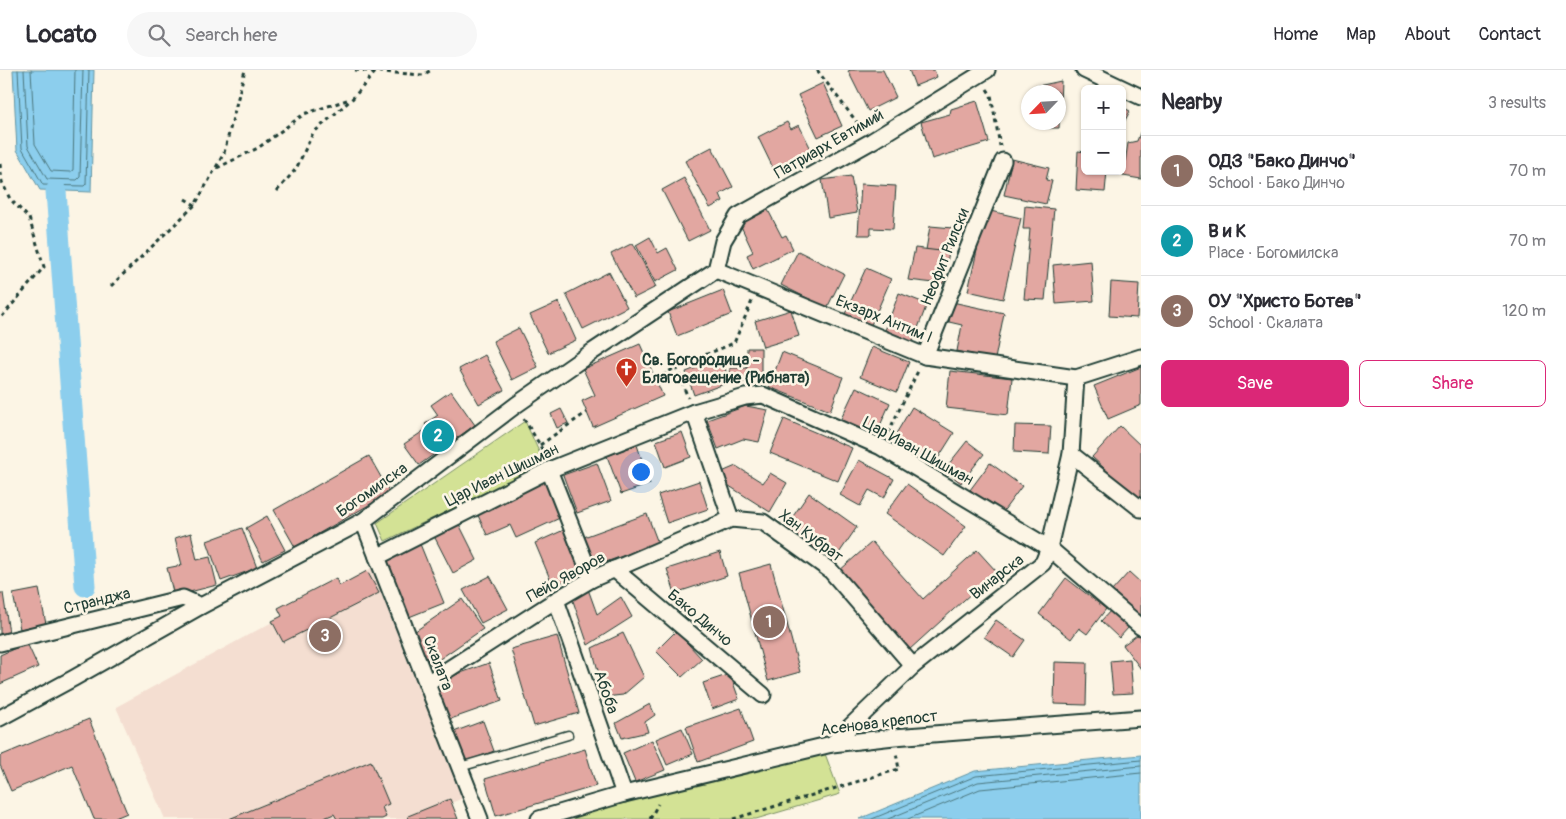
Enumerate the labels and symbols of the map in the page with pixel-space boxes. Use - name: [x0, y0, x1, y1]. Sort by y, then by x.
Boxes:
- north arrow: [1021, 85, 1066, 130]
- street label: Патриарх Евтимий: [771, 105, 887, 183]
- street label: Неофит Рилски: [916, 205, 974, 309]
- street label: Екзарх Антим I: [833, 290, 935, 348]
- place label: Св. Богородица - Благовещение (Рибната): [642, 350, 810, 388]
- church icon: Св. Богородица - Благовещение (Рибната): [614, 357, 638, 388]
- street label: Цар Иван Шишман: [859, 412, 977, 490]
- pin: 2: [422, 417, 454, 455]
- street label: Цар Иван Шишман: [442, 439, 562, 511]
- street label: Богомилска: [333, 458, 411, 522]
- your location: [628, 459, 654, 485]
- street label: Хан Кубрат: [775, 505, 847, 567]
- street label: Пейо Яворов: [523, 547, 609, 607]
- street label: Винарска: [966, 550, 1028, 604]
- street label: Странджа: [62, 583, 132, 619]
- street label: Бако Динчо: [663, 585, 737, 651]
- pin: 1: [753, 603, 785, 641]
- pin: 3: [309, 617, 341, 655]
- street label: Скалата: [418, 633, 458, 693]
- street label: Абоба: [589, 668, 623, 716]
- street label: Асенова крепост: [819, 706, 939, 740]

